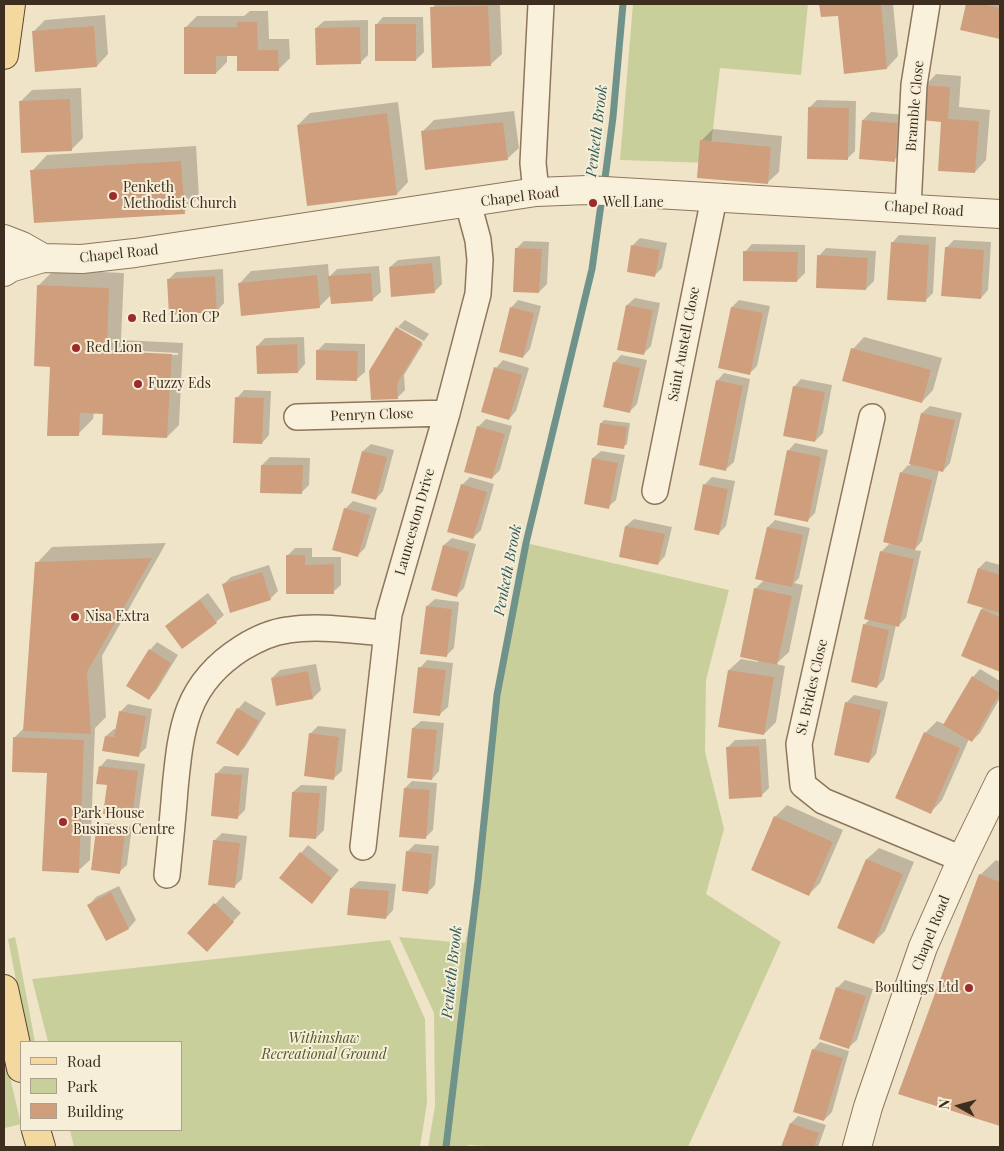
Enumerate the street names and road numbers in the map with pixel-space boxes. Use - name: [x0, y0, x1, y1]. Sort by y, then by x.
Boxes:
- street label: Bramble Close: [903, 60, 927, 152]
- street label: Chapel Road: [480, 184, 560, 210]
- street label: Chapel Road: [884, 198, 964, 220]
- street label: Chapel Road: [79, 241, 159, 267]
- street label: Saint Austell Close: [665, 285, 703, 403]
- street label: Penryn Close: [330, 405, 414, 425]
- street label: Launceston Drive: [392, 467, 438, 577]
- street label: St. Brides Close: [793, 637, 831, 737]
- street label: Chapel Road: [908, 893, 954, 973]

